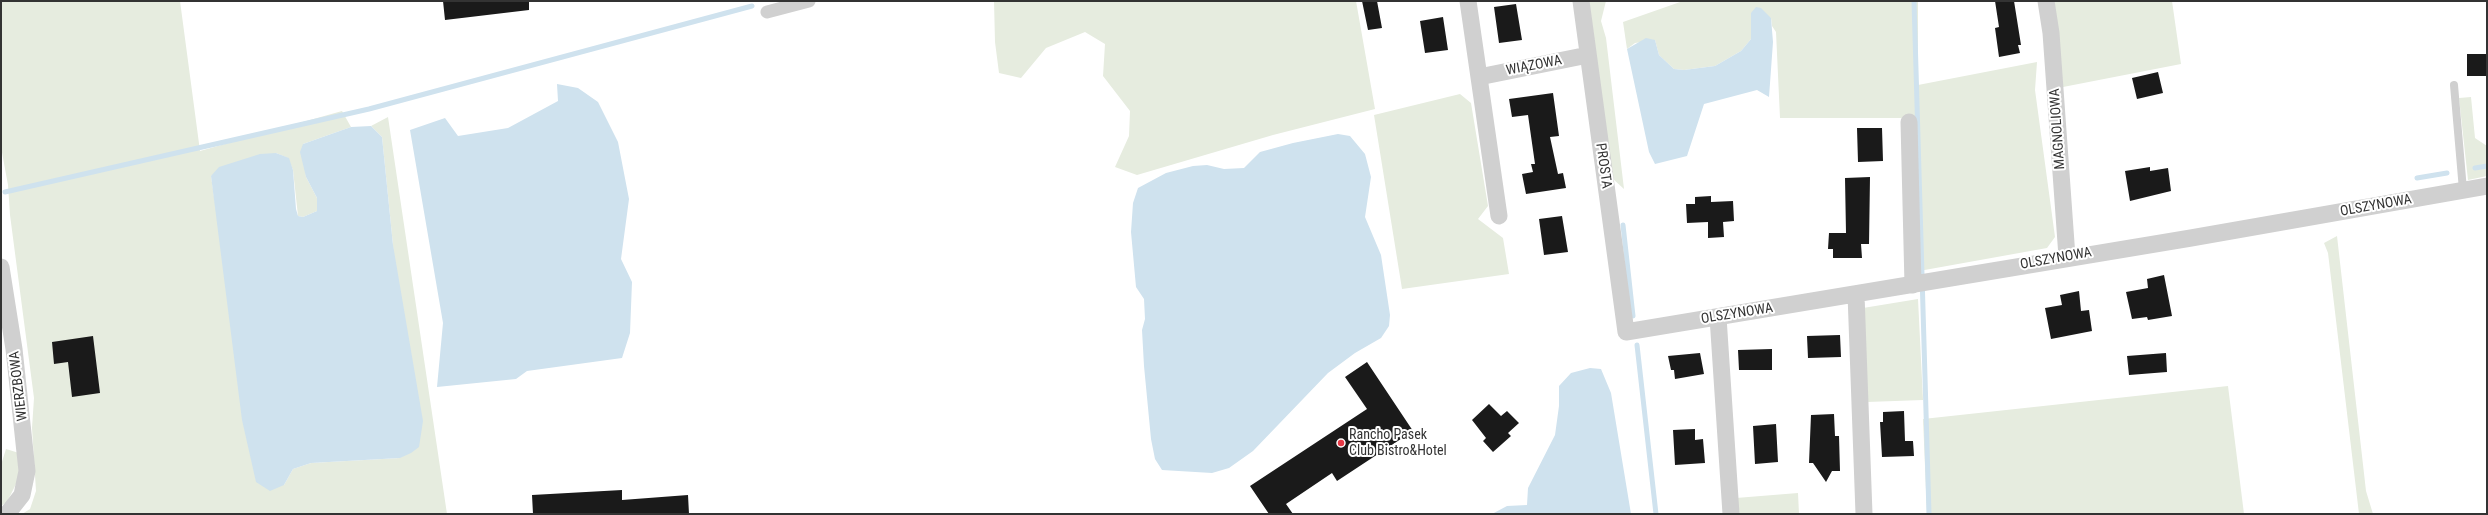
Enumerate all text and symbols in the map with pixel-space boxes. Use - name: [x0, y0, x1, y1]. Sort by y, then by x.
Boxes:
- street label: WIĄZOWA: [1505, 52, 1563, 80]
- street label: MAGNOLIOWA: [2047, 88, 2069, 170]
- street label: PROSTA: [1592, 142, 1614, 190]
- street label: OLSZYNOWA: [2339, 191, 2413, 221]
- street label: OLSZYNOWA: [2019, 244, 2093, 274]
- street label: OLSZYNOWA: [1700, 300, 1774, 328]
- street label: WIERZBOWA: [6, 350, 32, 422]
- place label: Rancho Pasek Club Bistro&Hotel: [1349, 427, 1447, 460]
- marker: Rancho Pasek Club Bistro&Hotel: [1336, 438, 1346, 448]

